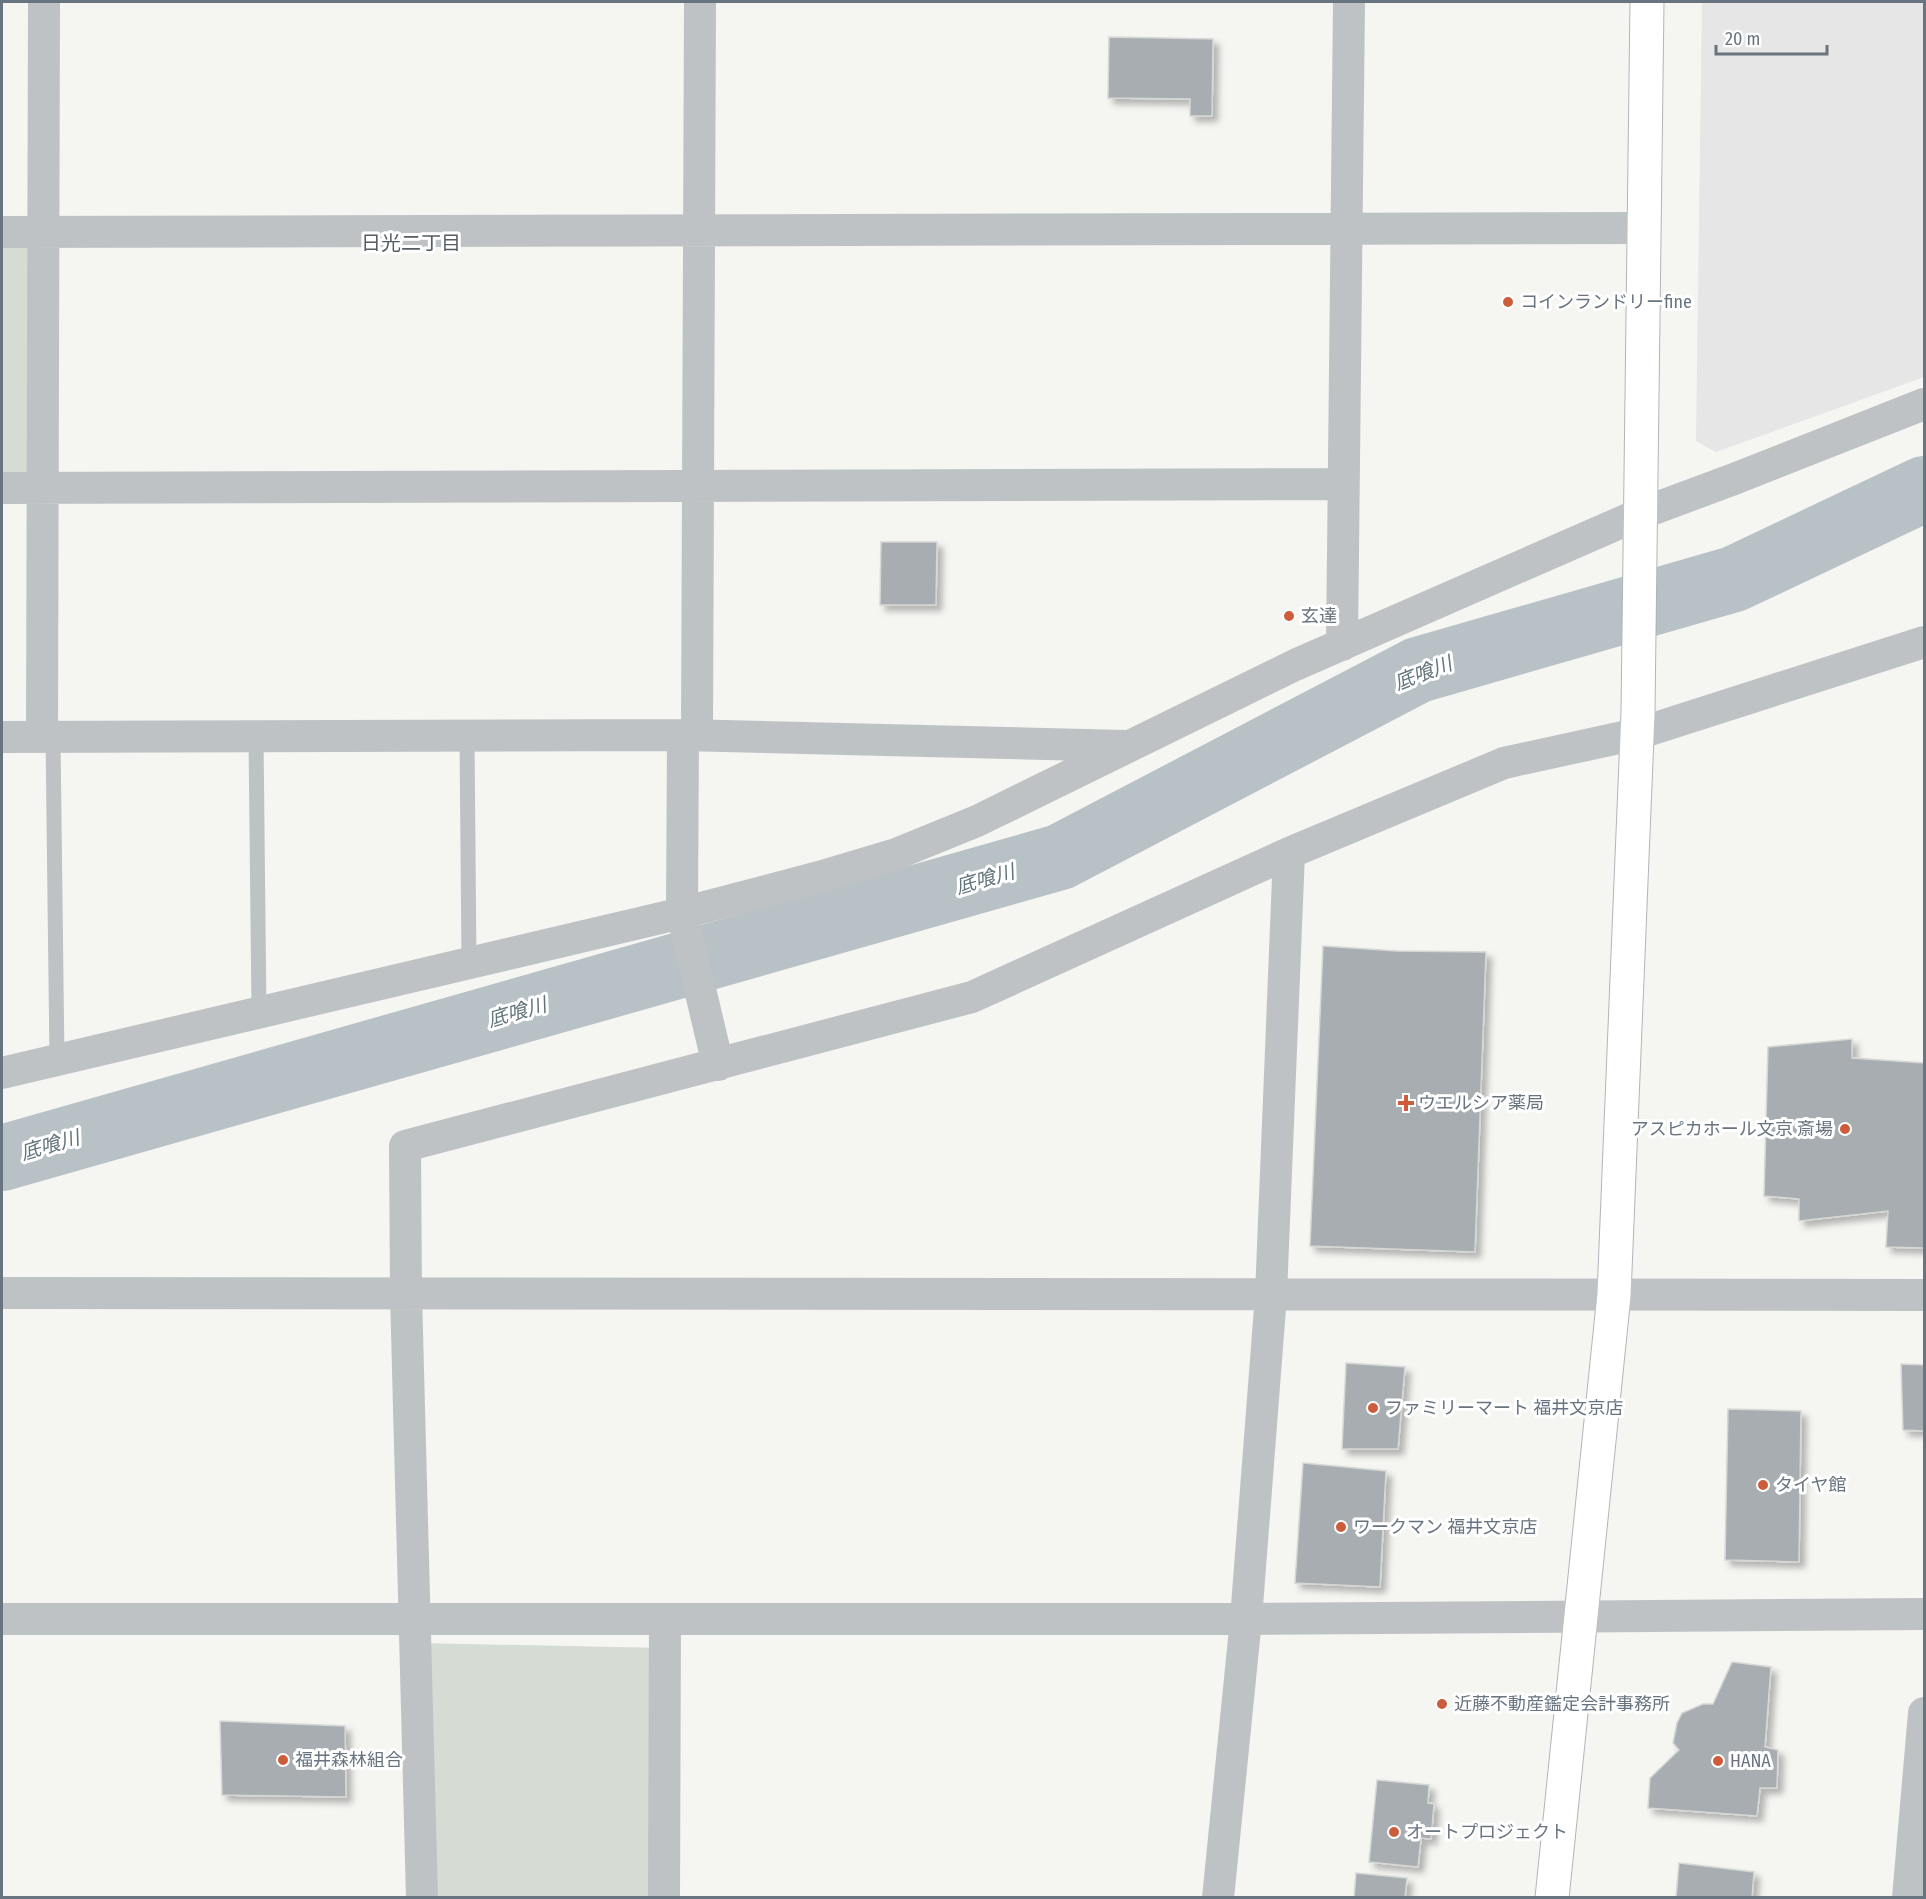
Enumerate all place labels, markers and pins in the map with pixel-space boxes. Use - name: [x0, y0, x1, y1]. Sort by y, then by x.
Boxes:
- place label: コインランドリーfine: [1520, 291, 1692, 313]
- marker: コインランドリーfine: [1501, 295, 1515, 309]
- place label: 玄達: [1301, 605, 1337, 627]
- marker: 玄達: [1282, 609, 1296, 623]
- place label: ウエルシア薬局: [1418, 1092, 1544, 1114]
- marker: ウエルシア薬局: [1399, 1096, 1413, 1110]
- place label: アスピカホール文京 斎場: [1631, 1118, 1833, 1140]
- marker: アスピカホール文京 斎場: [1838, 1122, 1852, 1136]
- place label: ファミリーマート 福井文京店: [1385, 1397, 1623, 1419]
- marker: ファミリーマート 福井文京店: [1366, 1401, 1380, 1415]
- place label: タイヤ館: [1775, 1474, 1846, 1496]
- marker: タイヤ館: [1756, 1478, 1770, 1492]
- place label: ワークマン 福井文京店: [1353, 1516, 1537, 1538]
- marker: ワークマン 福井文京店: [1334, 1520, 1348, 1534]
- place label: 近藤不動産鑑定会計事務所: [1454, 1693, 1670, 1715]
- marker: 近藤不動産鑑定会計事務所: [1435, 1697, 1449, 1711]
- place label: 福井森林組合: [295, 1749, 403, 1771]
- place label: HANA: [1730, 1750, 1771, 1772]
- marker: 福井森林組合: [276, 1753, 290, 1767]
- marker: HANA: [1711, 1754, 1725, 1768]
- place label: オートプロジェクト: [1406, 1821, 1568, 1843]
- marker: オートプロジェクト: [1387, 1825, 1401, 1839]

